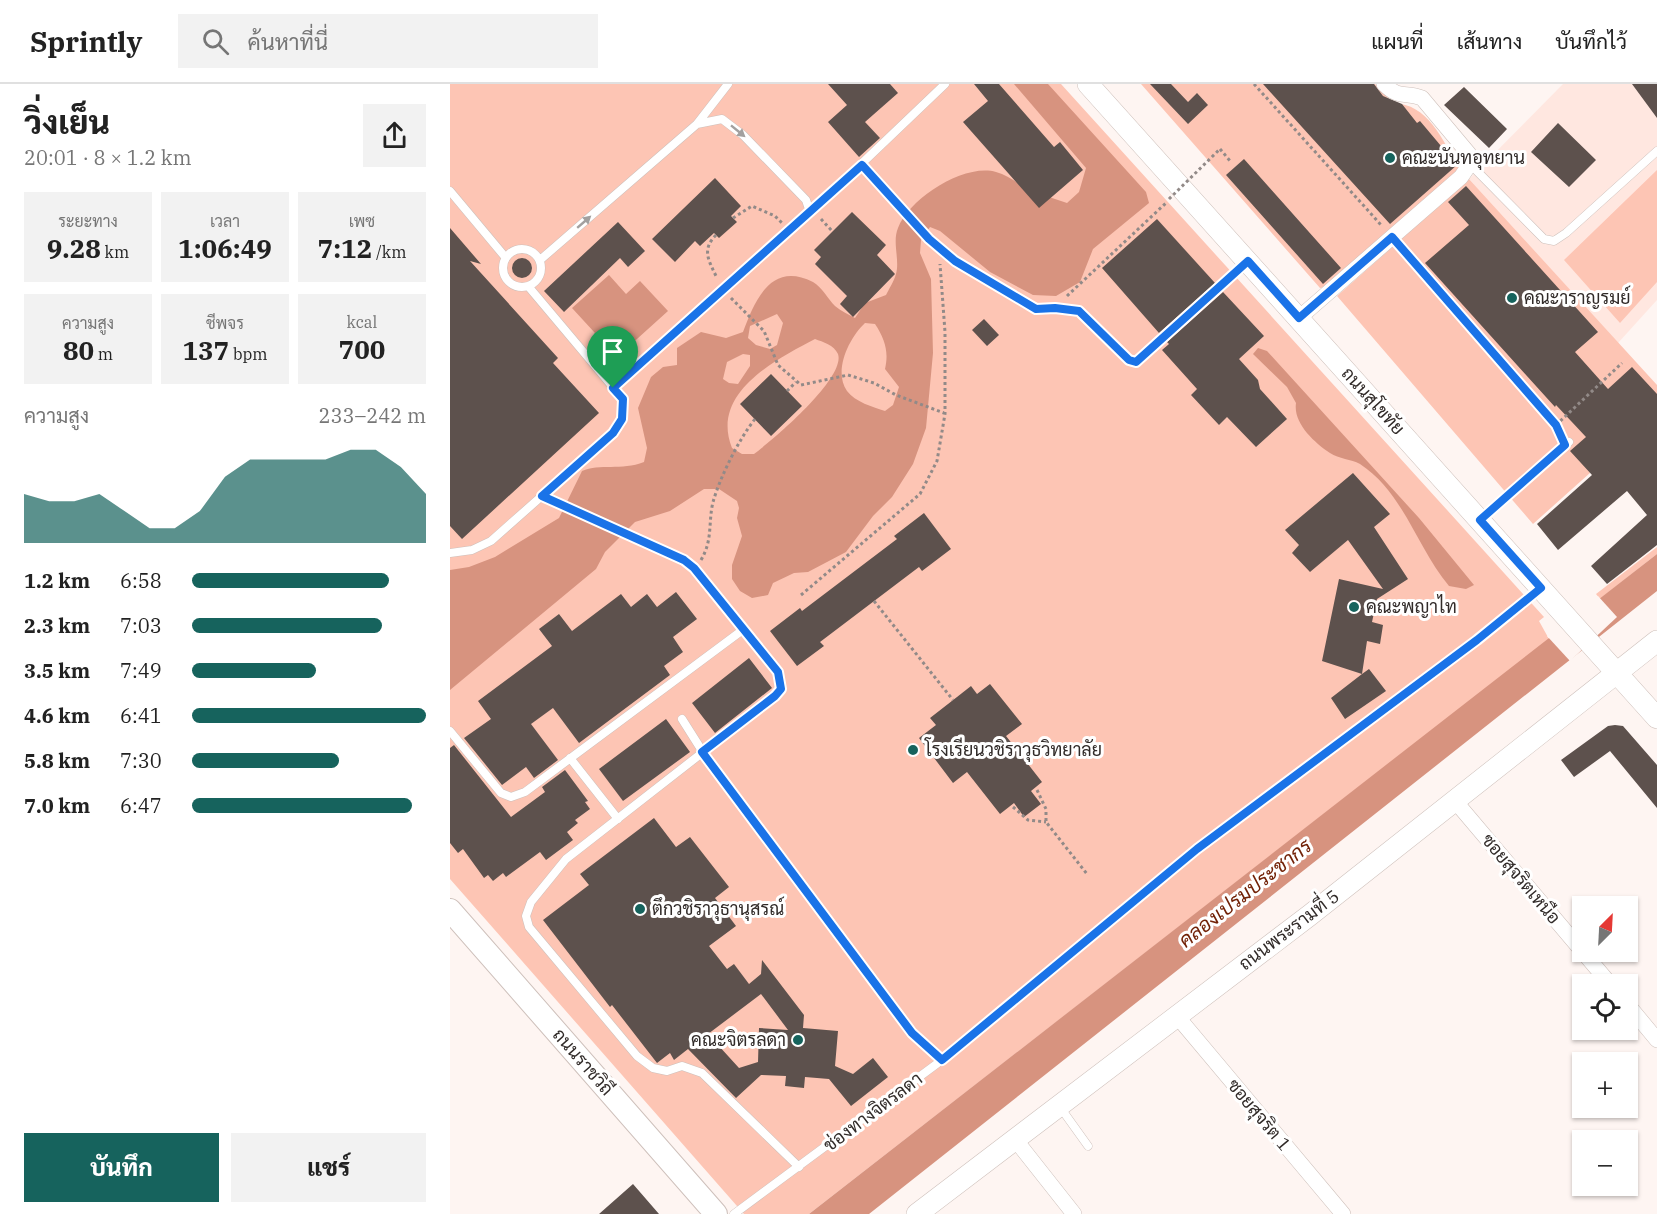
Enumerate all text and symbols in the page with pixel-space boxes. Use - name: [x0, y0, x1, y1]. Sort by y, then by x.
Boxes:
- search box: [178, 14, 598, 68]
- text: Sprintly: [30, 23, 142, 60]
- icon: search: [199, 25, 232, 58]
- text: ค้นหาที่นี่: [247, 27, 328, 56]
- text: แผนที่: [1371, 27, 1424, 55]
- text: เส้นทาง: [1457, 27, 1522, 55]
- text: บันทึกไว้: [1555, 27, 1627, 55]
- text: วิ่งเย็น: [24, 100, 110, 143]
- button: share: [363, 104, 426, 167]
- one-way arrow: [730, 125, 746, 138]
- text: 20:01 · 8 × 1.2 km: [24, 144, 192, 171]
- place label: คณะนันทอุทยาน: [1402, 146, 1525, 170]
- marker: คณะนันทอุทยาน: [1383, 151, 1397, 165]
- text: ระยะทาง: [58, 211, 118, 231]
- text: เวลา: [210, 211, 240, 231]
- text: เพซ: [349, 211, 375, 231]
- one-way arrow: [576, 216, 591, 229]
- text: 9.28: [47, 231, 101, 265]
- text: 1:06:49: [178, 231, 272, 265]
- text: 7:12: [318, 231, 372, 265]
- text: km: [101, 242, 129, 262]
- text: /km: [372, 242, 406, 262]
- place label: คณะาราญรมย์: [1524, 285, 1631, 309]
- marker: คณะาราญรมย์: [1505, 291, 1519, 305]
- text: kcal: [347, 312, 377, 332]
- text: ความสูง: [62, 313, 114, 333]
- text: ชีพจร: [206, 313, 244, 333]
- pin: [587, 326, 638, 388]
- text: 700: [339, 332, 385, 366]
- text: 80: [63, 333, 94, 367]
- text: 137: [182, 333, 229, 367]
- icon: arrive: [596, 335, 629, 368]
- text: m: [94, 344, 113, 364]
- text: bpm: [229, 344, 268, 364]
- street label: ถนนสุโขทัย: [1336, 361, 1411, 440]
- text: ความสูง: [24, 402, 89, 429]
- text: 233–242 m: [319, 402, 426, 429]
- text: 1.2 km: [24, 567, 90, 594]
- text: 6:58: [120, 567, 162, 594]
- place label: คณะพญาไท: [1366, 594, 1457, 618]
- marker: คณะพญาไท: [1347, 600, 1361, 614]
- text: 2.3 km: [24, 612, 90, 639]
- text: 7:03: [120, 612, 162, 639]
- text: 3.5 km: [24, 657, 90, 684]
- text: 7:49: [120, 657, 162, 684]
- text: 4.6 km: [24, 702, 90, 729]
- text: 6:41: [120, 702, 162, 729]
- place label: โรงเรียนวชิราวุธวิทยาลัย: [924, 737, 1102, 762]
- marker: โรงเรียนวชิราวุธวิทยาลัย: [906, 743, 920, 757]
- text: 5.8 km: [24, 747, 90, 774]
- text: 7:30: [120, 747, 162, 774]
- text: 7.0 km: [24, 792, 90, 819]
- text: 6:47: [120, 792, 162, 819]
- street label: ซอยสุจริตเหนือ: [1476, 829, 1566, 929]
- water label: คลองเปรมประชากร: [1172, 831, 1318, 953]
- street label: ถนนพระรามที่ 5: [1231, 881, 1344, 975]
- place label: ตึกวชิราวุธานุสรณ์: [652, 896, 784, 921]
- north arrow: [1572, 896, 1638, 962]
- map controls: [1572, 896, 1638, 1196]
- marker: ตึกวชิราวุธานุสรณ์: [633, 902, 647, 916]
- button: locate: [1572, 974, 1638, 1040]
- street label: ถนนราชวิถี: [548, 1023, 620, 1100]
- place label: คณะจิตรลดา: [691, 1028, 786, 1051]
- marker: คณะจิตรลดา: [791, 1033, 805, 1047]
- button: +: [1572, 1052, 1638, 1118]
- street label: ช่องทางจิตรลดา: [819, 1067, 927, 1156]
- street label: ซอยสุจริต 1: [1222, 1074, 1296, 1156]
- button: −: [1572, 1130, 1638, 1196]
- button: บันทึก: [24, 1133, 219, 1202]
- button: แชร์: [231, 1133, 426, 1202]

